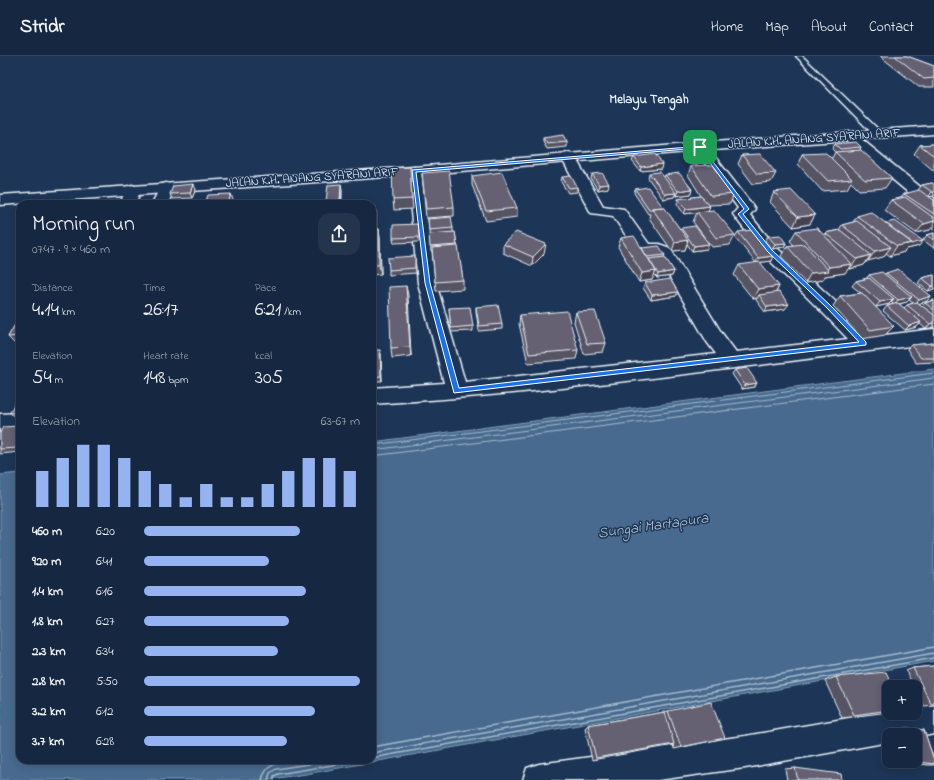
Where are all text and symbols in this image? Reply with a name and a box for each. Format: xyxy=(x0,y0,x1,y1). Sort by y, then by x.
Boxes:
text: Stridr xyxy=(20,14,64,41)
text: Home xyxy=(711,17,743,38)
text: Map xyxy=(765,17,789,38)
text: About xyxy=(811,17,847,38)
text: Contact xyxy=(869,17,914,38)
district label: Melayu Tengah xyxy=(609,90,689,111)
street label: JALAN K.H. ANANG SYA'RANI ARIF xyxy=(727,124,901,154)
pin xyxy=(683,130,717,164)
icon: arrive xyxy=(689,136,711,158)
street label: JALAN K.H. ANANG SYA'RANI ARIF xyxy=(225,163,399,193)
text: Morning run xyxy=(32,209,135,241)
button: share xyxy=(318,213,360,255)
text: 07:47 · 9 × 460 m xyxy=(32,240,110,259)
text: Distance xyxy=(32,280,73,296)
text: Time xyxy=(143,280,165,296)
text: Pace xyxy=(255,280,276,296)
text: 4.14 xyxy=(32,296,59,325)
text: 26:17 xyxy=(143,296,178,325)
text: 6:21 xyxy=(255,296,281,325)
text: km xyxy=(59,304,75,320)
text: /km xyxy=(281,304,301,320)
text: Elevation xyxy=(32,348,72,364)
text: Heart rate xyxy=(143,348,188,364)
text: kcal xyxy=(255,348,272,364)
text: 54 xyxy=(32,364,52,393)
text: 148 xyxy=(143,364,165,393)
text: 305 xyxy=(255,364,283,393)
text: m xyxy=(52,372,63,388)
text: bpm xyxy=(165,372,189,388)
text: Elevation xyxy=(32,412,80,431)
text: 63–67 m xyxy=(321,412,360,431)
water label: Sungai Martapura xyxy=(596,507,711,546)
text: 460 m xyxy=(32,522,62,541)
text: 6:20 xyxy=(96,522,115,541)
text: 920 m xyxy=(32,552,61,571)
text: 6:41 xyxy=(96,552,112,571)
text: 1.4 km xyxy=(32,582,63,601)
text: 6:16 xyxy=(96,582,113,601)
text: 1.8 km xyxy=(32,612,63,631)
text: 6:27 xyxy=(96,612,115,631)
text: 2.3 km xyxy=(32,642,66,661)
text: 6:34 xyxy=(96,642,114,661)
text: 2.8 km xyxy=(32,672,65,691)
text: 5:50 xyxy=(96,672,118,691)
map controls xyxy=(882,680,922,768)
button: + xyxy=(882,680,922,720)
text: 3.2 km xyxy=(32,702,66,721)
text: 6:12 xyxy=(96,702,113,721)
button: − xyxy=(882,728,922,768)
text: 3.7 km xyxy=(32,732,64,751)
text: 6:28 xyxy=(96,732,114,751)

